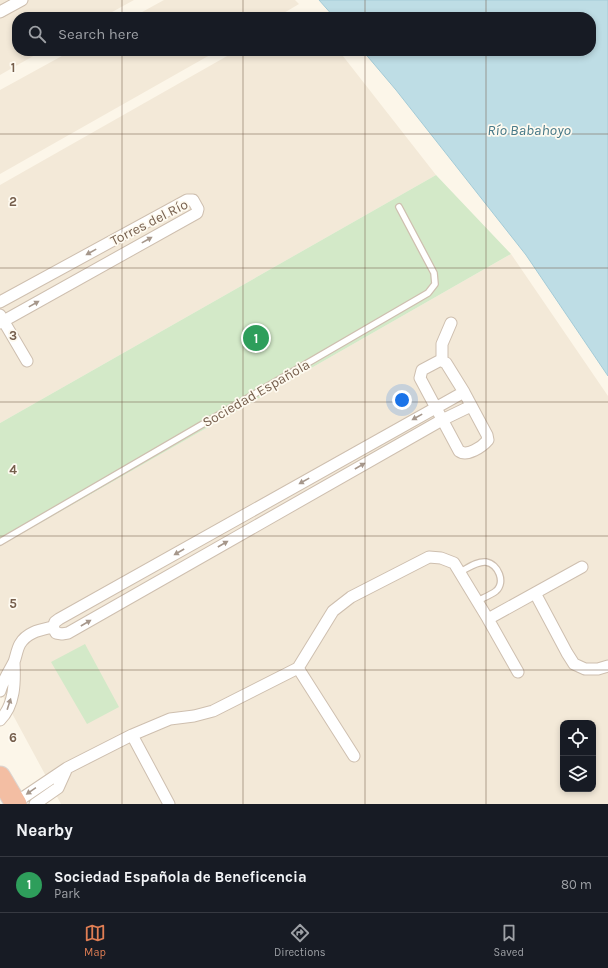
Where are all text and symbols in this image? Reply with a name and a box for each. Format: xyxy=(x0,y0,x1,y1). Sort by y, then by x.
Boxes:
search box xyxy=(12,12,596,56)
icon: search xyxy=(26,23,48,45)
text: Search here xyxy=(58,25,139,43)
text: 1 xyxy=(11,60,15,75)
water label: Río Babahoyo xyxy=(487,121,571,139)
text: 2 xyxy=(9,194,17,209)
street label: Torres del Río xyxy=(108,196,191,249)
one-way arrow xyxy=(142,237,153,244)
one-way arrow xyxy=(85,249,97,256)
one-way arrow xyxy=(28,301,40,307)
pin: 1 xyxy=(243,323,269,353)
text: 3 xyxy=(9,328,17,343)
street label: Sociedad Española xyxy=(200,356,313,431)
your location xyxy=(392,390,412,410)
one-way arrow xyxy=(411,414,423,421)
text: 4 xyxy=(9,462,17,477)
one-way arrow xyxy=(354,463,366,470)
one-way arrow xyxy=(298,478,310,484)
one-way arrow xyxy=(217,541,229,548)
one-way arrow xyxy=(173,548,184,555)
text: 5 xyxy=(9,596,17,611)
one-way arrow xyxy=(80,619,92,626)
one-way arrow xyxy=(6,698,12,710)
map controls xyxy=(560,720,596,792)
button: locate xyxy=(560,720,596,756)
text: 6 xyxy=(9,730,17,745)
button: layers xyxy=(560,756,596,792)
one-way arrow xyxy=(26,787,36,795)
text: Nearby xyxy=(16,820,73,840)
text: Sociedad Española de Beneficencia xyxy=(54,868,307,886)
text: 1 xyxy=(27,877,31,892)
text: 80 m xyxy=(561,877,592,892)
text: Park xyxy=(54,886,80,901)
tab: Map xyxy=(84,922,106,959)
tab: Directions xyxy=(274,922,326,959)
tab: Saved xyxy=(494,922,524,959)

